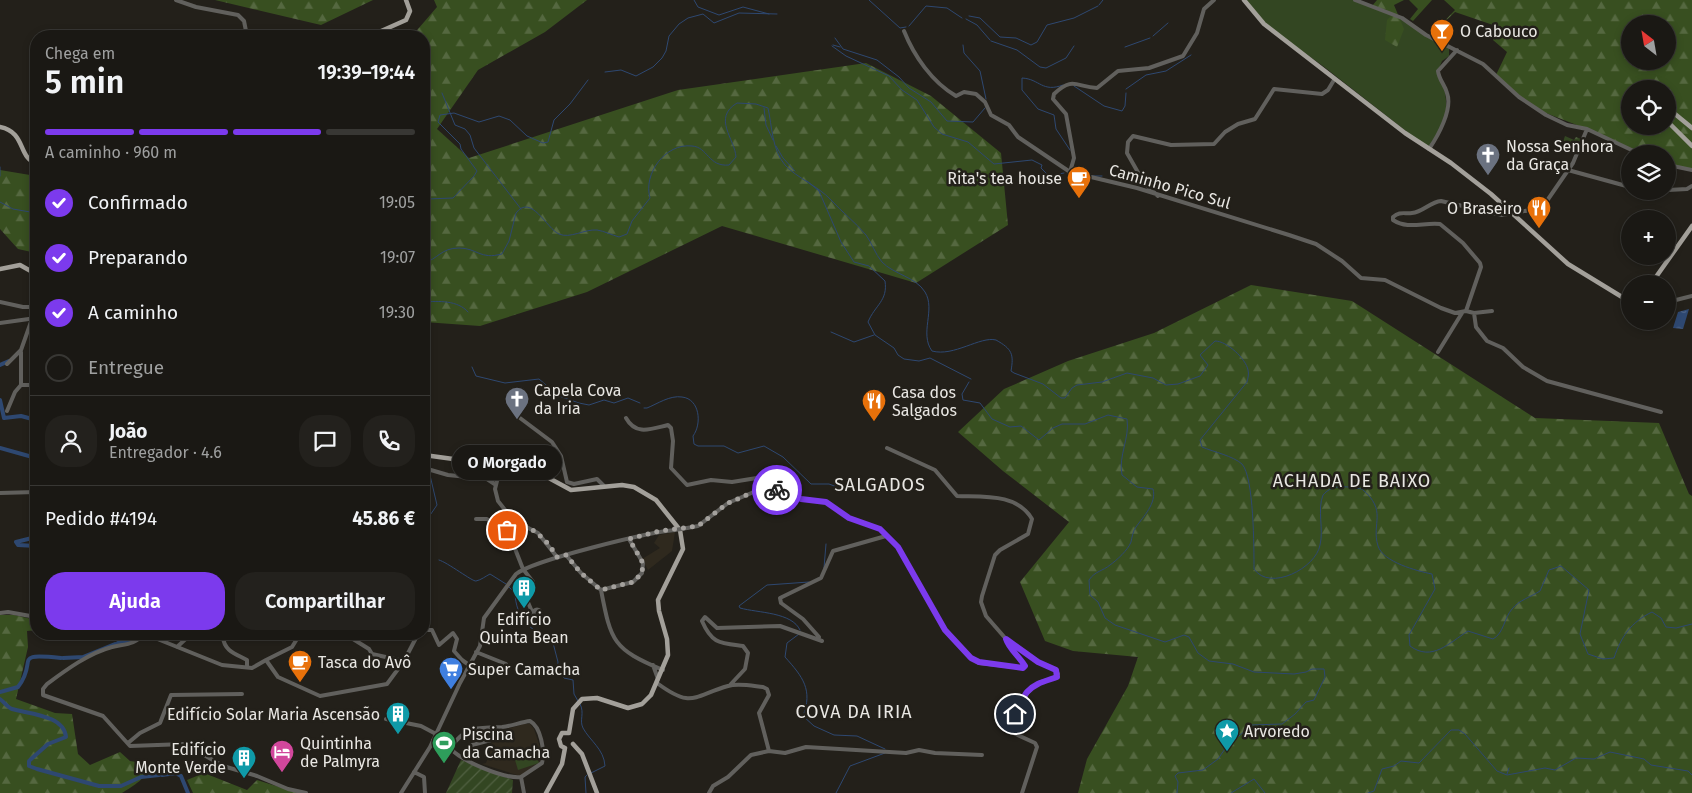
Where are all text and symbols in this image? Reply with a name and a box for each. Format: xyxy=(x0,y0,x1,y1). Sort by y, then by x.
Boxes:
north arrow xyxy=(1621,15,1676,70)
map controls xyxy=(1621,15,1676,330)
bar icon: O Cabouco xyxy=(1429,18,1455,52)
place label: O Cabouco xyxy=(1460,22,1538,41)
text: Chega em xyxy=(45,44,115,63)
text: 19:39–19:44 xyxy=(318,61,415,84)
text: 5 min xyxy=(45,63,124,101)
button: locate xyxy=(1621,80,1676,135)
place label: Nossa Senhora da Graça xyxy=(1506,137,1614,175)
church icon: Nossa Senhora da Graça xyxy=(1475,142,1501,176)
text: A caminho · 960 m xyxy=(45,143,177,162)
button: layers xyxy=(1621,145,1676,200)
street label: Caminho Pico Sul xyxy=(1107,160,1233,213)
cafe icon: Rita's tea house xyxy=(1066,165,1092,199)
place label: Rita's tea house xyxy=(947,169,1062,188)
icon: check xyxy=(45,189,73,217)
text: Confirmado xyxy=(88,191,188,214)
text: 19:05 xyxy=(379,193,415,212)
restaurant icon: O Braseiro xyxy=(1526,195,1552,229)
place label: O Braseiro xyxy=(1447,199,1522,218)
button: + xyxy=(1621,210,1676,265)
icon: check xyxy=(45,244,73,272)
text: Preparando xyxy=(88,246,188,269)
text: 19:07 xyxy=(380,248,415,267)
button: − xyxy=(1621,275,1676,330)
icon: check xyxy=(45,299,73,327)
text: A caminho xyxy=(88,301,178,324)
text: 19:30 xyxy=(379,303,415,322)
text: Entregue xyxy=(88,356,164,379)
place label: Capela Cova da Iria xyxy=(534,381,622,418)
place label: Casa dos Salgados xyxy=(892,383,957,420)
church icon: Capela Cova da Iria xyxy=(504,386,530,420)
restaurant icon: Casa dos Salgados xyxy=(861,388,887,422)
button: person xyxy=(45,415,97,467)
button: chat xyxy=(299,415,351,467)
button: phone xyxy=(363,415,415,467)
text: João xyxy=(109,420,147,443)
text: Entregador · 4.6 xyxy=(109,443,222,462)
callout: O Morgado xyxy=(452,445,562,480)
text: O Morgado xyxy=(467,453,547,472)
courier xyxy=(752,465,802,515)
district label: ACHADA DE BAIXO xyxy=(1273,470,1431,492)
district label: SALGADOS xyxy=(834,474,926,496)
icon: bike xyxy=(763,476,791,504)
text: Pedido #4194 xyxy=(45,507,157,530)
text: 45.86 € xyxy=(352,507,415,530)
pin xyxy=(486,509,528,551)
icon: bag xyxy=(493,516,521,544)
button: Ajuda xyxy=(45,572,225,630)
button: Compartilhar xyxy=(235,572,415,630)
building icon: Edifício Quinta Bean xyxy=(511,575,537,609)
place label: Edifício Quinta Bean xyxy=(479,610,569,647)
cafe icon: Tasca do Avô xyxy=(287,649,313,683)
place label: Tasca do Avô xyxy=(318,653,411,672)
supermarket icon: Super Camacha xyxy=(438,656,464,690)
place label: Super Camacha xyxy=(468,660,580,679)
pin xyxy=(994,693,1036,735)
icon: home xyxy=(1001,700,1029,728)
building icon: Edifício Solar Maria Ascensão xyxy=(385,701,411,735)
district label: COVA DA IRIA xyxy=(795,701,913,723)
place label: Edifício Solar Maria Ascensão xyxy=(167,705,380,724)
place icon: Arvoredo xyxy=(1214,718,1240,752)
place label: Arvoredo xyxy=(1244,722,1310,741)
place label: Piscina da Camacha xyxy=(462,725,550,762)
sports icon: Piscina da Camacha xyxy=(431,730,457,764)
place label: Quintinha de Palmyra xyxy=(300,734,380,771)
hotel icon: Quintinha de Palmyra xyxy=(269,739,295,773)
place label: Edifício Monte Verde xyxy=(135,740,226,777)
building icon: Edifício Monte Verde xyxy=(231,745,257,779)

